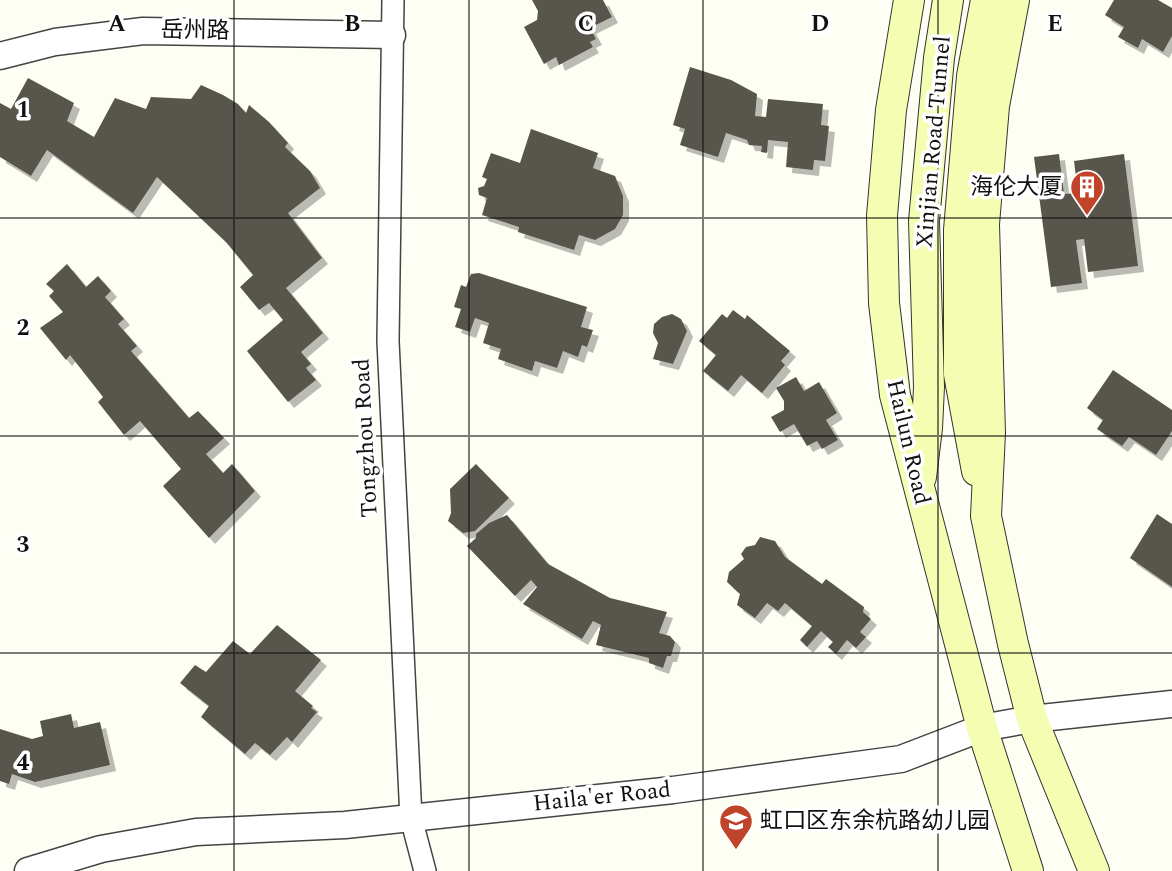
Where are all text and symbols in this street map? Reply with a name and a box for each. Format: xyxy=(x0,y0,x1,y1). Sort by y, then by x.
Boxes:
text: A xyxy=(108,7,126,42)
text: B xyxy=(344,7,360,42)
text: C xyxy=(578,7,594,42)
text: D xyxy=(811,7,829,42)
text: E xyxy=(1047,7,1063,42)
street label: 岳州路 xyxy=(160,13,230,49)
street label: Xinjian Road Tunnel xyxy=(907,35,961,249)
text: 1 xyxy=(17,93,29,128)
building icon: 海伦大厦 xyxy=(1068,168,1106,217)
place label: 海伦大厦 xyxy=(970,170,1062,205)
text: 2 xyxy=(17,311,30,346)
street label: Tongzhou Road xyxy=(344,357,388,519)
street label: Hailun Road xyxy=(877,376,939,508)
text: 3 xyxy=(17,528,30,563)
text: 4 xyxy=(17,746,30,781)
street label: Haila'er Road xyxy=(531,772,673,822)
school or university icon: 虹口区东余杭路幼儿园 xyxy=(717,802,755,851)
place label: 虹口区东余杭路幼儿园 xyxy=(760,804,990,839)

